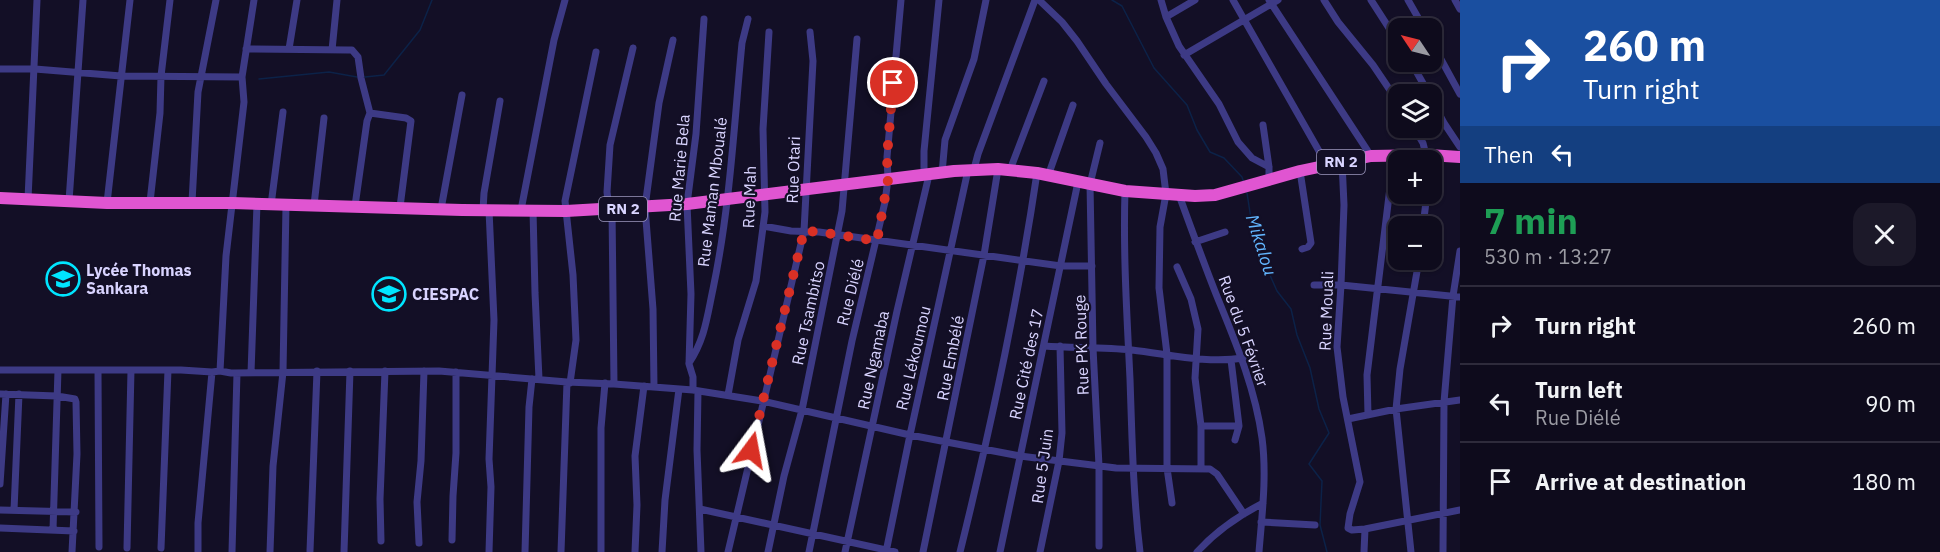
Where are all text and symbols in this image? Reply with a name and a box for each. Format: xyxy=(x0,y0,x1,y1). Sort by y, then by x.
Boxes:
north arrow xyxy=(1388,18,1442,72)
map controls xyxy=(1388,18,1442,270)
text: 260 m xyxy=(1583,18,1706,73)
icon: right xyxy=(1484,24,1562,102)
pin xyxy=(867,57,918,108)
icon: arrive xyxy=(876,66,909,99)
text: Turn right xyxy=(1583,71,1700,106)
button: layers xyxy=(1388,84,1442,138)
street label: Rue Marie Bela xyxy=(664,113,694,223)
street label: Rue Maman Mboualé xyxy=(693,116,731,268)
street label: Rue Otari xyxy=(782,136,804,204)
icon: left xyxy=(1546,138,1579,171)
text: Then xyxy=(1484,140,1534,169)
road number: RN 2 xyxy=(1317,150,1365,174)
button: + xyxy=(1388,150,1442,204)
street label: Rue Mah xyxy=(738,165,760,229)
road number: RN 2 xyxy=(599,197,647,221)
text: 7 min xyxy=(1484,197,1578,244)
button: close xyxy=(1853,203,1916,266)
water label: Mikalou xyxy=(1241,211,1282,278)
button: − xyxy=(1388,216,1442,270)
text: 530 m · 13:27 xyxy=(1484,243,1612,270)
street label: Rue Diélé xyxy=(832,256,868,328)
street label: Rue Tsambitso xyxy=(787,259,829,367)
place label: Lycée Thomas Sankara xyxy=(86,260,192,298)
school or university icon: Lycée Thomas Sankara xyxy=(45,261,81,297)
street label: Rue Mouali xyxy=(1315,271,1337,351)
street label: Rue du 5 Février xyxy=(1215,273,1273,390)
school or university icon: CIESPAC xyxy=(371,276,407,312)
place label: CIESPAC xyxy=(412,284,479,304)
street label: Rue PK Rouge xyxy=(1069,294,1093,396)
street label: Rue Lékoumou xyxy=(891,304,935,412)
street label: Rue Cité des 17 xyxy=(1004,307,1048,421)
street label: Rue Ngamaba xyxy=(853,308,893,411)
icon: right xyxy=(1484,309,1517,342)
text: Turn right xyxy=(1535,311,1636,340)
text: 260 m xyxy=(1852,311,1916,340)
street label: Rue Embélé xyxy=(932,313,968,402)
text: Turn left xyxy=(1535,375,1623,404)
icon: left xyxy=(1484,387,1517,420)
text: 90 m xyxy=(1865,389,1916,418)
text: Rue Diélé xyxy=(1535,404,1621,431)
position arrow xyxy=(719,418,783,482)
street label: Rue 5 Juin xyxy=(1027,427,1057,505)
icon: arrive xyxy=(1484,465,1517,498)
text: Arrive at destination xyxy=(1535,467,1746,496)
text: 180 m xyxy=(1852,467,1916,496)

